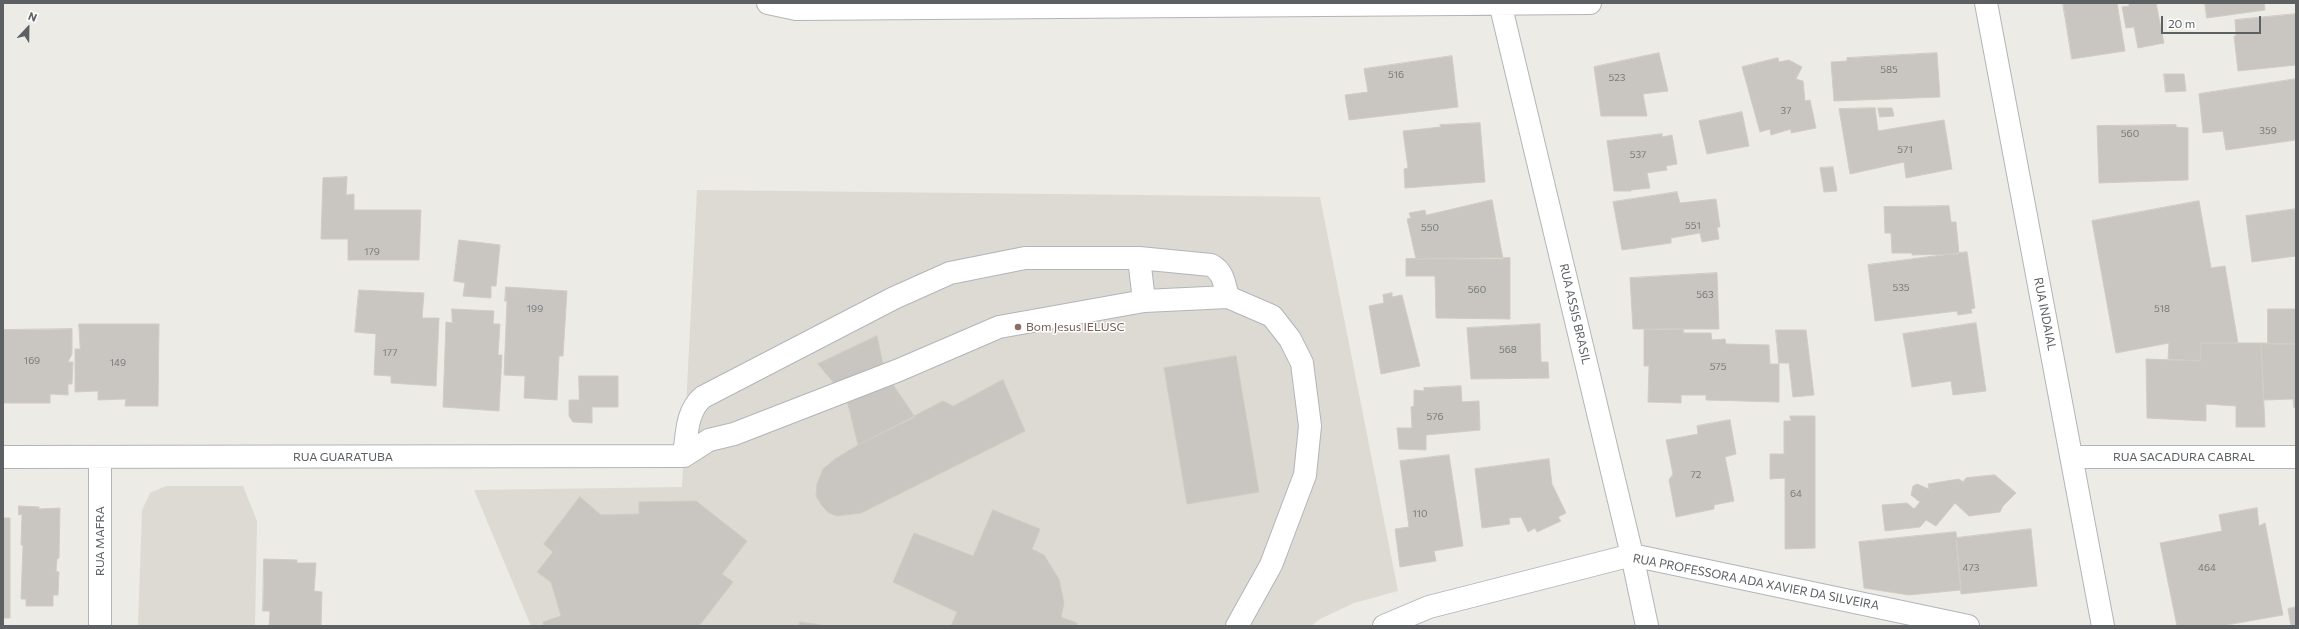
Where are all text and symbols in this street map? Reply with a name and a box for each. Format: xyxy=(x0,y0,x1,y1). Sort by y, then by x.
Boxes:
north arrow xyxy=(8,8,48,48)
scale bar xyxy=(2163,8,2263,34)
text: N xyxy=(26,9,39,24)
text: 20 m xyxy=(2168,16,2195,30)
house number: 585 xyxy=(1880,64,1898,76)
house number: 516 xyxy=(1388,69,1404,81)
house number: 523 xyxy=(1609,72,1625,84)
house number: 37 xyxy=(1781,105,1791,117)
house number: 359 xyxy=(2259,125,2277,137)
house number: 560 xyxy=(2121,128,2139,140)
house number: 571 xyxy=(1897,144,1913,156)
house number: 537 xyxy=(1630,149,1646,161)
house number: 551 xyxy=(1685,220,1701,232)
house number: 550 xyxy=(1421,222,1439,234)
house number: 179 xyxy=(364,246,380,258)
street label: RUA ASSIS BRASIL xyxy=(1556,262,1594,366)
street label: RUA INDAIAL xyxy=(2031,276,2059,352)
house number: 535 xyxy=(1892,282,1910,294)
house number: 560 xyxy=(1468,284,1486,296)
house number: 563 xyxy=(1696,289,1714,301)
house number: 199 xyxy=(527,303,543,315)
house number: 518 xyxy=(2154,303,2170,315)
place label: Bom Jesus IELUSC xyxy=(1026,320,1125,334)
marker: Bom Jesus IELUSC xyxy=(1013,322,1023,332)
house number: 568 xyxy=(1499,344,1517,356)
house number: 177 xyxy=(383,347,397,359)
house number: 169 xyxy=(24,355,40,367)
house number: 149 xyxy=(110,357,126,369)
house number: 575 xyxy=(1710,361,1726,373)
house number: 576 xyxy=(1426,411,1444,423)
street label: RUA GUARATUBA xyxy=(293,450,393,464)
street label: RUA SACADURA CABRAL xyxy=(2113,450,2255,464)
house number: 72 xyxy=(1691,469,1701,481)
house number: 64 xyxy=(1790,488,1802,500)
street label: RUA MAFRA xyxy=(93,506,107,576)
house number: 110 xyxy=(1412,508,1428,520)
street label: RUA PROFESSORA ADA XAVIER DA SILVEIRA xyxy=(1632,551,1880,613)
house number: 473 xyxy=(1963,562,1979,574)
house number: 464 xyxy=(2198,562,2216,574)

